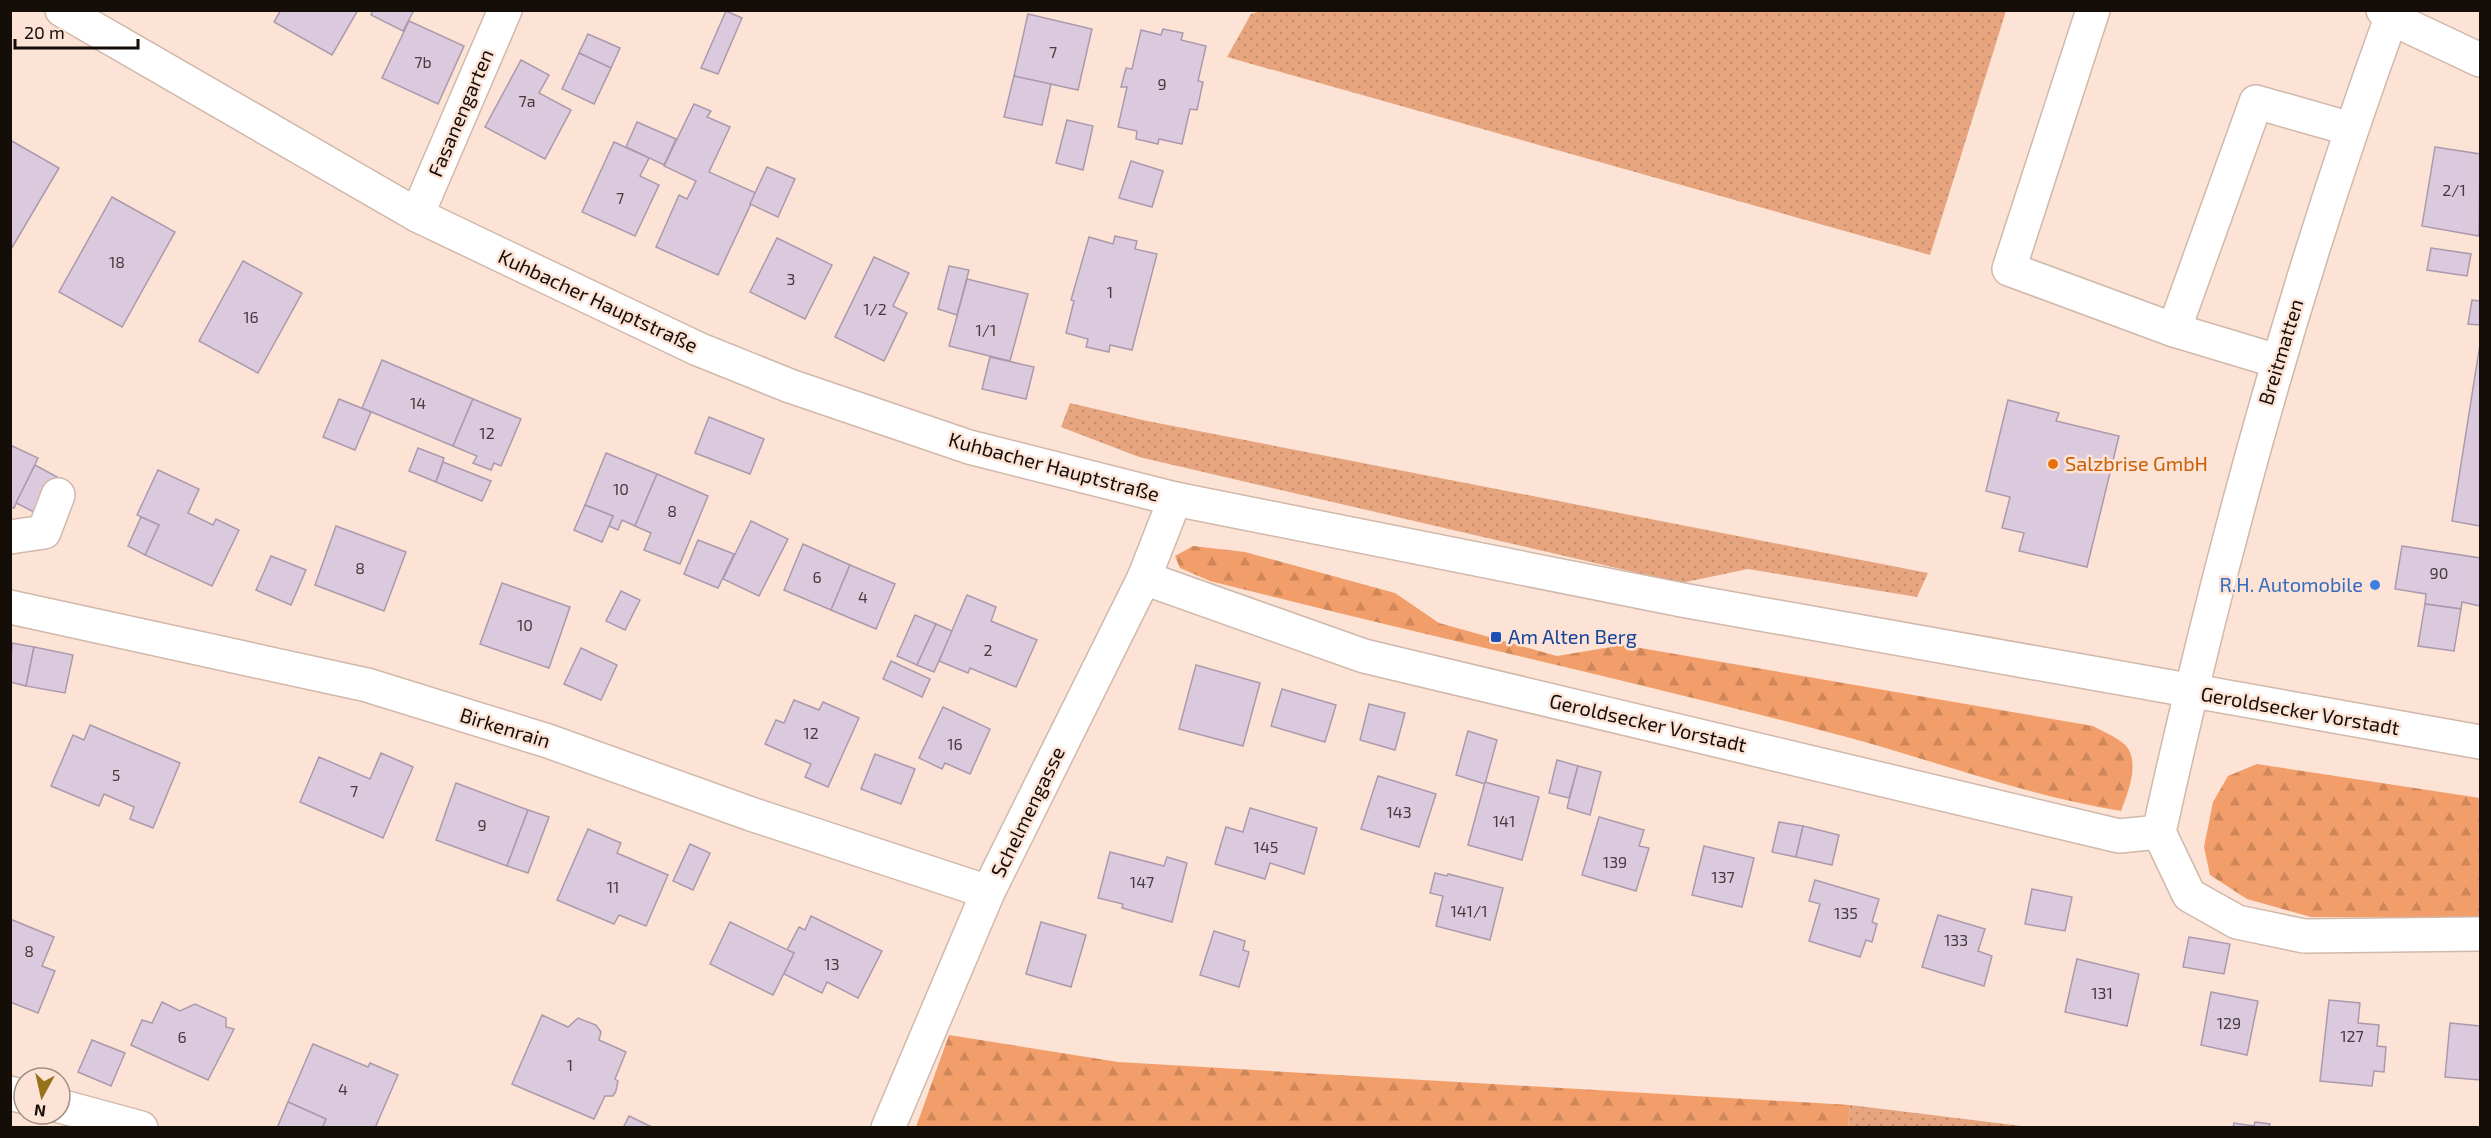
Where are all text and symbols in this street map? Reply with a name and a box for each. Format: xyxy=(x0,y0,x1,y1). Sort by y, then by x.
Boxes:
scale bar xyxy=(15,12,138,50)
text: 20 m xyxy=(24,21,65,43)
house number: 7 xyxy=(1049,42,1057,61)
street label: Fasanengarten xyxy=(422,45,498,180)
house number: 7b xyxy=(414,52,432,71)
house number: 9 xyxy=(1157,74,1167,93)
house number: 7a xyxy=(519,91,535,110)
house number: 2/1 xyxy=(2442,180,2466,199)
house number: 7 xyxy=(616,188,624,207)
street label: Kuhbacher Hauptstraße xyxy=(495,243,702,357)
house number: 18 xyxy=(109,252,125,271)
house number: 3 xyxy=(787,269,795,288)
house number: 1 xyxy=(1107,282,1113,301)
street label: Breitmatten xyxy=(2253,296,2308,408)
house number: 1/2 xyxy=(863,299,887,318)
house number: 16 xyxy=(243,307,259,326)
house number: 1/1 xyxy=(975,320,997,339)
house number: 14 xyxy=(410,393,426,412)
house number: 12 xyxy=(479,423,495,442)
street label: Kuhbacher Hauptstraße xyxy=(946,426,1162,506)
place label: Salzbrise GmbH xyxy=(2065,451,2208,475)
marker: Salzbrise GmbH xyxy=(2046,457,2060,471)
house number: 10 xyxy=(613,479,629,498)
house number: 8 xyxy=(667,501,677,520)
house number: 8 xyxy=(355,558,365,577)
house number: 90 xyxy=(2430,563,2448,582)
house number: 6 xyxy=(812,567,822,586)
place label: R.H. Automobile xyxy=(2219,572,2363,596)
marker: R.H. Automobile xyxy=(2368,578,2382,592)
house number: 4 xyxy=(858,587,868,606)
house number: 10 xyxy=(517,615,533,634)
place label: Am Alten Berg xyxy=(1508,624,1637,648)
marker: Am Alten Berg xyxy=(1489,630,1503,644)
house number: 2 xyxy=(984,640,993,659)
street label: Geroldsecker Vorstadt xyxy=(2199,681,2402,739)
street label: Geroldsecker Vorstadt xyxy=(1547,688,1749,756)
street label: Birkenrain xyxy=(457,702,553,752)
house number: 12 xyxy=(803,723,819,742)
house number: 16 xyxy=(947,734,963,753)
street label: Schelmengasse xyxy=(985,742,1069,881)
house number: 5 xyxy=(112,765,120,784)
house number: 7 xyxy=(350,781,358,800)
house number: 143 xyxy=(1386,802,1412,821)
house number: 141 xyxy=(1493,811,1515,830)
house number: 9 xyxy=(477,815,487,834)
house number: 145 xyxy=(1254,837,1278,856)
house number: 139 xyxy=(1603,852,1627,871)
house number: 137 xyxy=(1711,867,1735,886)
house number: 147 xyxy=(1130,872,1154,891)
house number: 11 xyxy=(607,877,619,896)
house number: 141/1 xyxy=(1450,901,1488,920)
house number: 135 xyxy=(1834,903,1858,922)
house number: 133 xyxy=(1944,930,1968,949)
house number: 8 xyxy=(24,941,34,960)
house number: 13 xyxy=(824,954,840,973)
house number: 131 xyxy=(2091,983,2113,1002)
house number: 129 xyxy=(2217,1013,2241,1032)
house number: 127 xyxy=(2340,1026,2364,1045)
house number: 6 xyxy=(177,1027,187,1046)
house number: 1 xyxy=(567,1055,573,1074)
north arrow xyxy=(12,1066,72,1126)
house number: 4 xyxy=(338,1079,348,1098)
text: N xyxy=(33,1101,47,1122)

